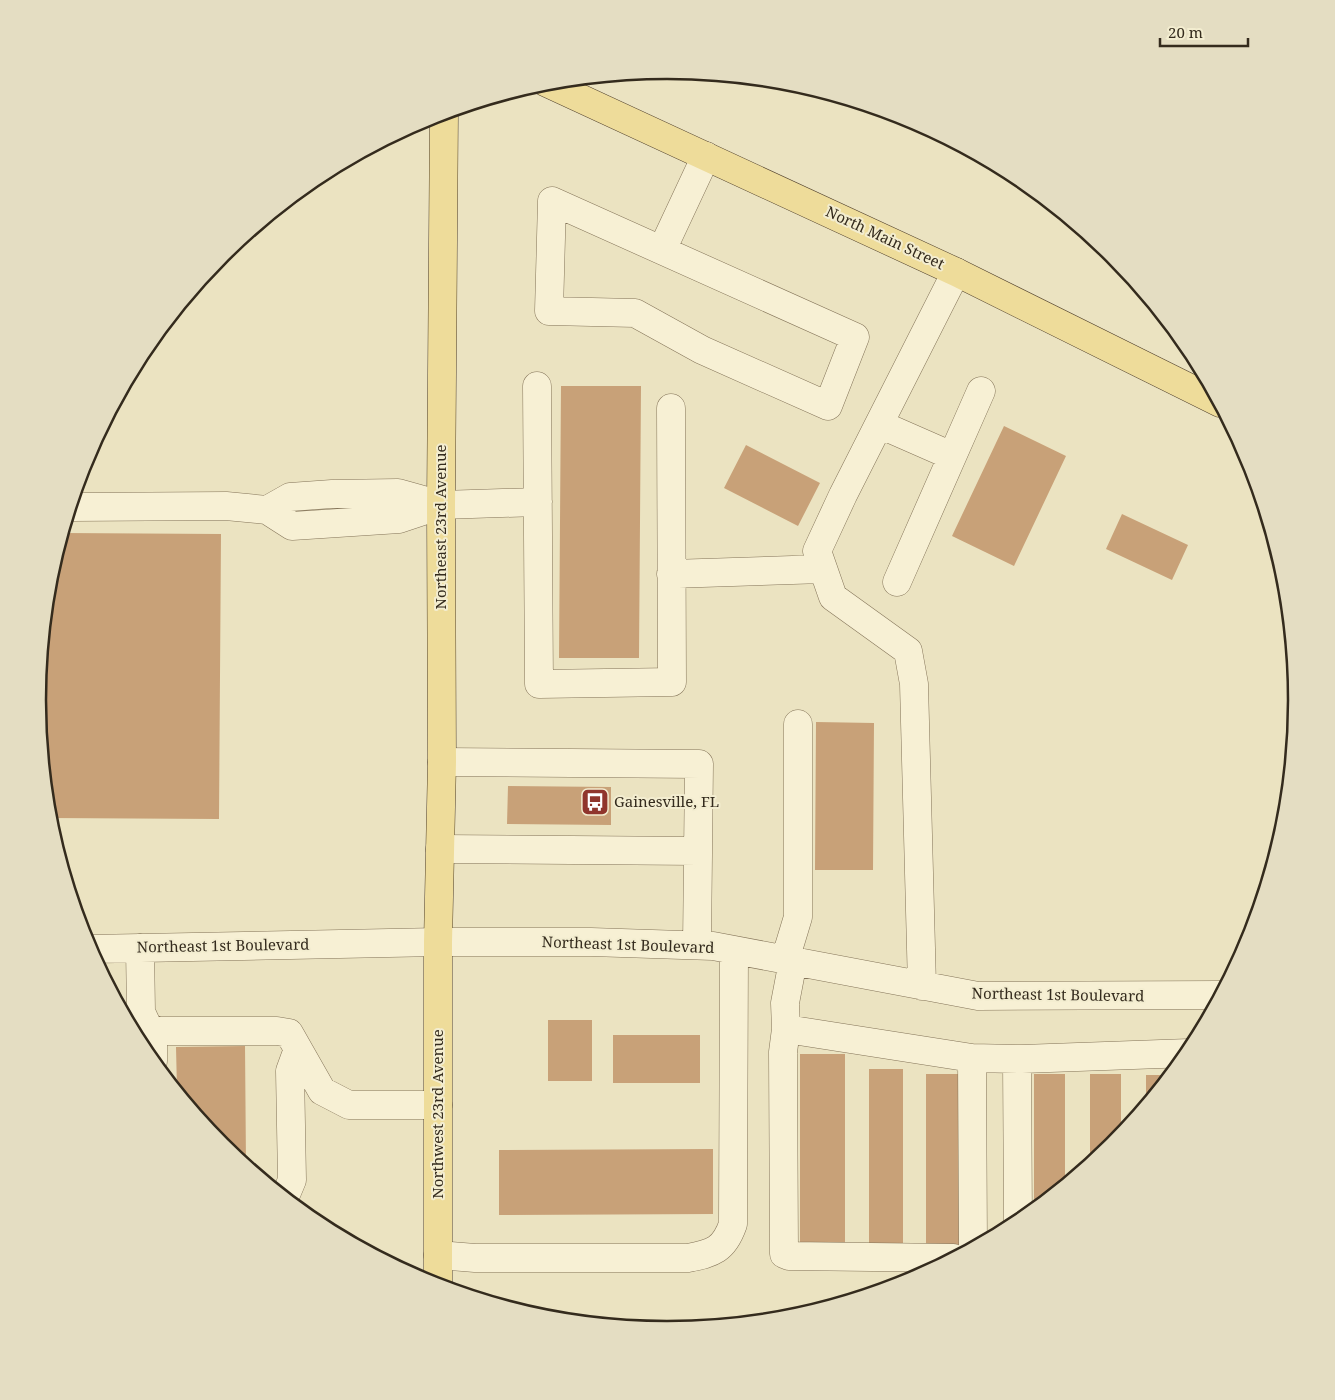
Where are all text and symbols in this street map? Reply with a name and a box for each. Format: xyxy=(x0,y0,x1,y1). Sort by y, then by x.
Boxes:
scale bar xyxy=(1160,15,1248,47)
text: 20 m xyxy=(1168,22,1203,42)
street label: North Main Street xyxy=(823,201,948,273)
street label: Northeast 23rd Avenue xyxy=(430,445,450,609)
bus stop icon: Gainesville, FL xyxy=(580,787,610,817)
place label: Gainesville, FL xyxy=(614,791,719,811)
street label: Northeast 1st Boulevard xyxy=(541,931,715,957)
street label: Northeast 1st Boulevard xyxy=(136,933,310,957)
street label: Northeast 1st Boulevard xyxy=(971,982,1145,1006)
street label: Northwest 23rd Avenue xyxy=(427,1029,447,1199)

